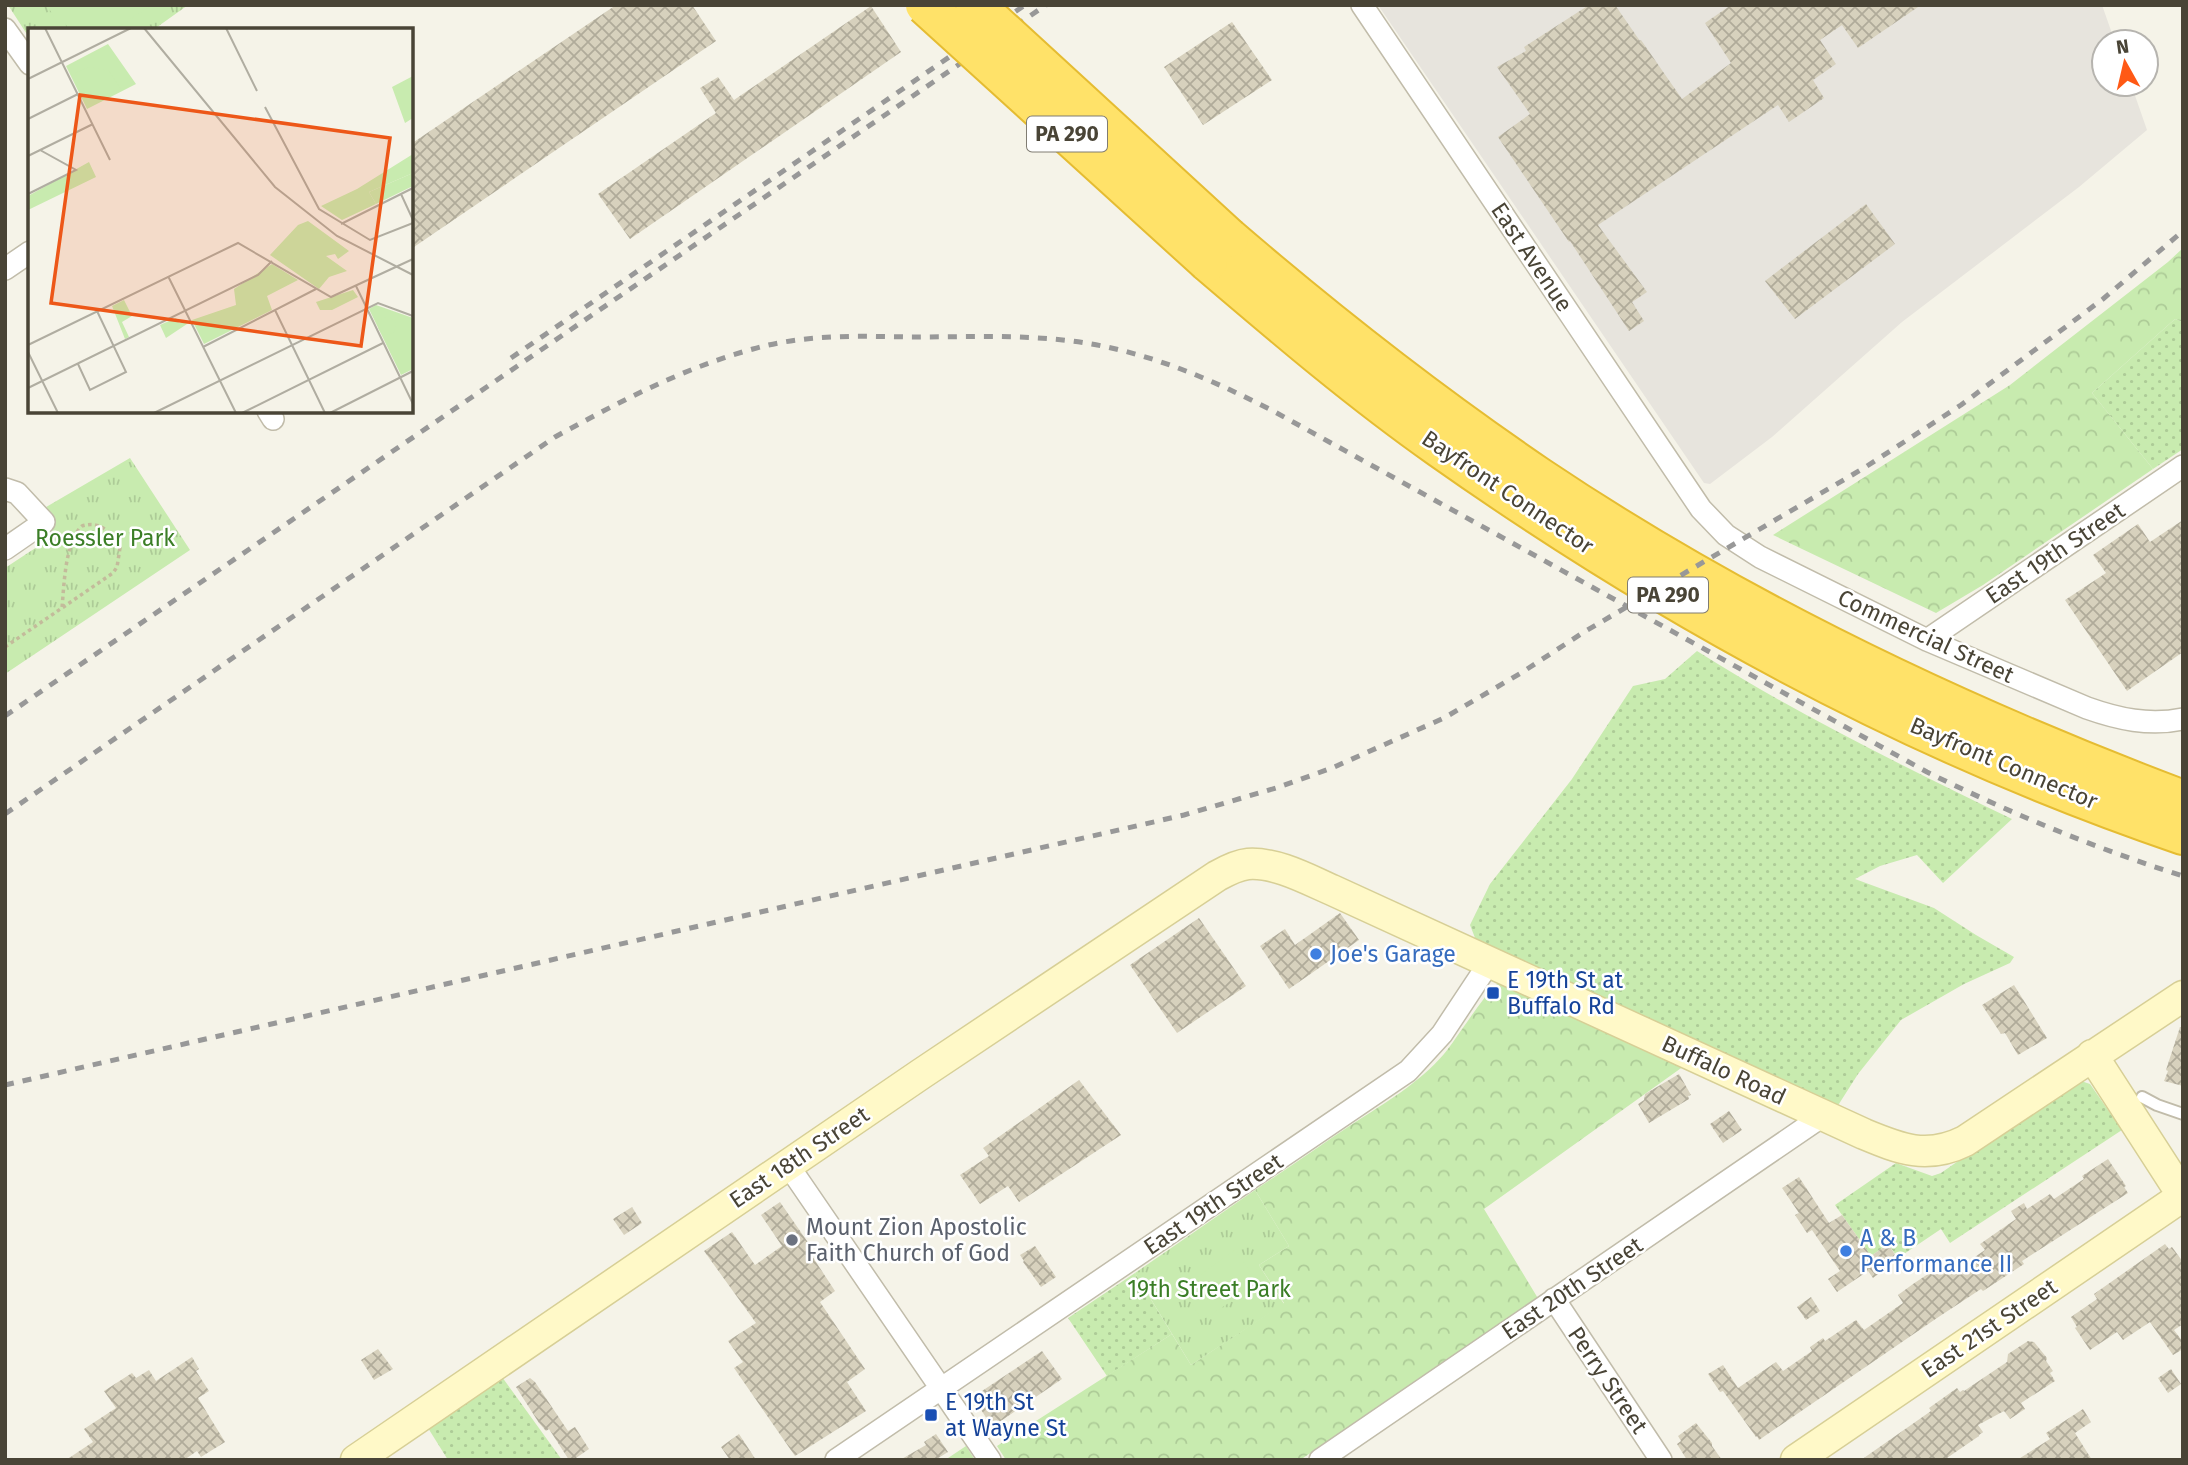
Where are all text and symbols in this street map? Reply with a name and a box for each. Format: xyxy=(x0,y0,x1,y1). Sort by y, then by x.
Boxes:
inset map xyxy=(28,28,413,413)
north arrow xyxy=(2090,28,2160,98)
text: N xyxy=(2115,34,2131,59)
road number: PA 290 xyxy=(1027,116,1107,152)
street label: East Avenue xyxy=(1485,197,1579,317)
street label: Bayfront Connector xyxy=(1417,424,1599,560)
street label: East 19th Street xyxy=(1980,496,2130,610)
park label: Roessler Park xyxy=(35,524,175,552)
road number: PA 290 xyxy=(1628,578,1708,612)
street label: Commercial Street xyxy=(1834,583,2019,689)
street label: Bayfront Connector xyxy=(1906,711,2102,815)
place label: Joe's Garage xyxy=(1330,940,1456,968)
marker: Joe's Garage xyxy=(1308,946,1324,962)
place label: E 19th St at Buffalo Rd xyxy=(1507,966,1624,1020)
marker: E 19th St at Buffalo Rd xyxy=(1485,985,1501,1001)
street label: Buffalo Road xyxy=(1657,1029,1791,1111)
street label: East 18th Street xyxy=(724,1100,875,1214)
street label: East 19th Street xyxy=(1138,1147,1288,1261)
place label: Mount Zion Apostolic Faith Church of God xyxy=(806,1213,1027,1267)
place label: A & B Performance II xyxy=(1860,1224,2012,1278)
street label: East 20th Street xyxy=(1496,1230,1648,1345)
marker: Mount Zion Apostolic Faith Church of God xyxy=(784,1232,800,1248)
marker: A & B Performance II xyxy=(1838,1243,1854,1259)
street label: East 21st Street xyxy=(1916,1272,2063,1384)
park label: 19th Street Park xyxy=(1127,1275,1291,1303)
street label: Perry Street xyxy=(1562,1321,1654,1439)
place label: E 19th St at Wayne St xyxy=(945,1388,1067,1442)
marker: E 19th St at Wayne St xyxy=(923,1407,939,1423)

